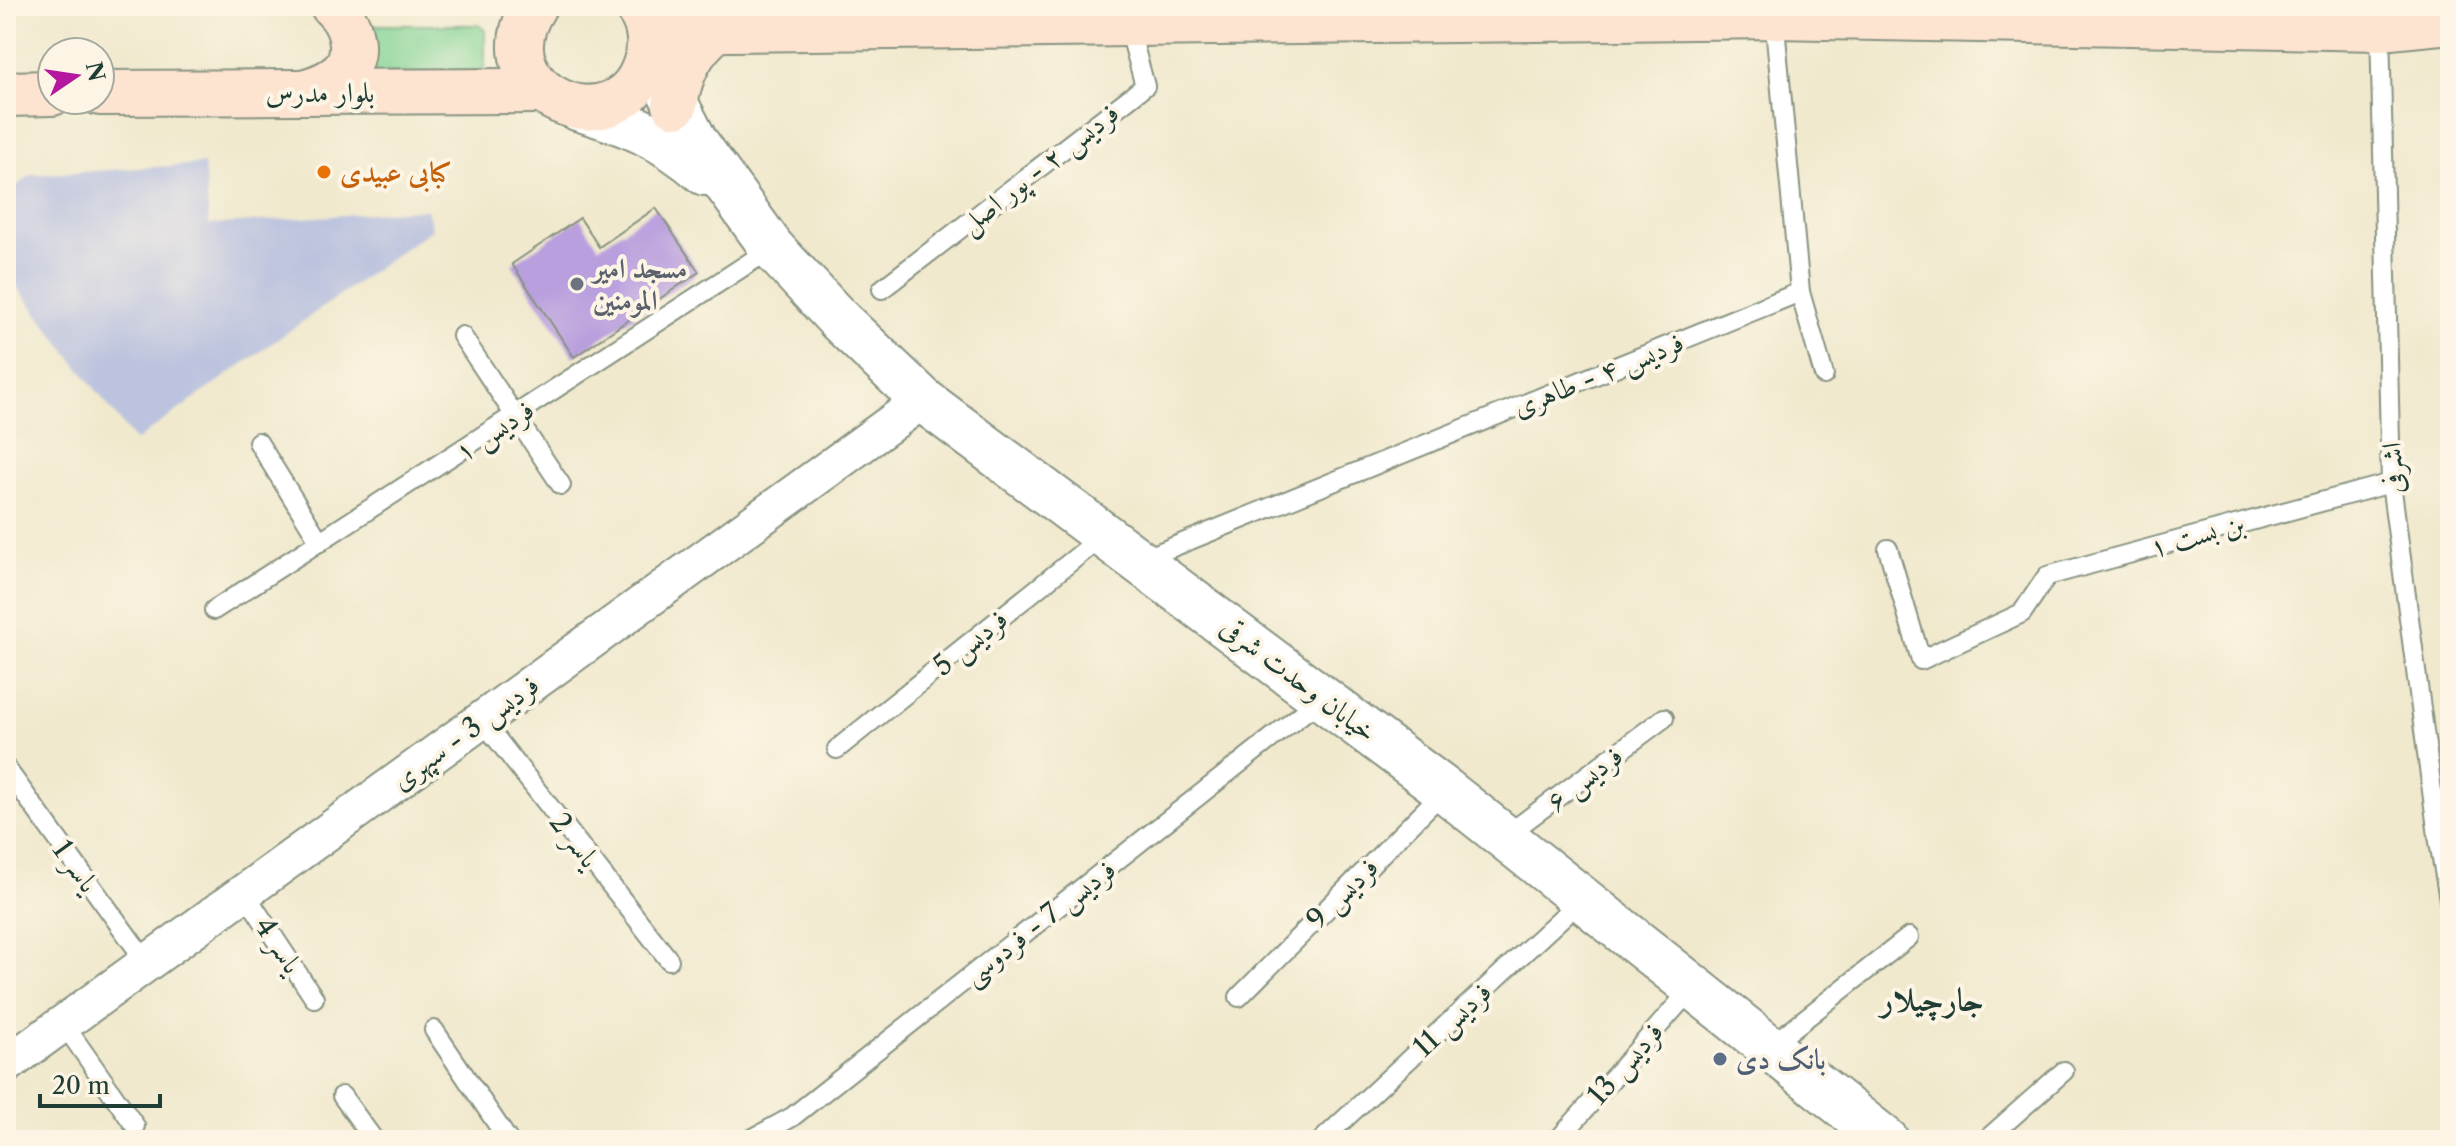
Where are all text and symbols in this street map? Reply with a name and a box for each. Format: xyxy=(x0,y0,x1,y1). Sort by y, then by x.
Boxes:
north arrow xyxy=(36,36,116,116)
text: N xyxy=(80,59,110,84)
street label: بلوار مدرس xyxy=(265,75,375,110)
street label: فردیس ۲ - پور اصل xyxy=(953,95,1128,244)
place label: کبابی عبیدی xyxy=(340,155,451,193)
marker: کبابی عبیدی xyxy=(315,163,333,181)
place label: مسجد امیر المومنین xyxy=(590,251,687,318)
marker: مسجد امیر المومنین xyxy=(568,275,586,293)
street label: فردیس ۴ - طاهری xyxy=(1508,324,1689,426)
street label: فردیس ۱ xyxy=(448,392,541,470)
street label: اشرفی xyxy=(2374,441,2412,494)
street label: بن بست ۱ xyxy=(2146,506,2248,564)
street label: فردیس 5 xyxy=(926,602,1015,684)
street label: خیابان وحدت شرقی xyxy=(1213,609,1384,750)
street label: فردیس 3 - سپهری xyxy=(385,667,547,799)
street label: فردیس ۶ xyxy=(1539,738,1630,819)
street label: یاسر 2 xyxy=(541,806,608,877)
street label: یاسر 1 xyxy=(44,833,107,901)
street label: فردیس 9 xyxy=(1299,850,1386,937)
street label: فردیس 7 - فردوسی xyxy=(956,852,1124,994)
street label: یاسر 4 xyxy=(246,910,311,982)
street label: فردیس 11 xyxy=(1406,974,1500,1065)
district label: جارچیلار xyxy=(1877,980,1984,1021)
street label: فردیس 13 xyxy=(1580,1015,1672,1113)
place label: بانک دی xyxy=(1736,1042,1826,1076)
marker: بانک دی xyxy=(1711,1050,1729,1068)
scale bar xyxy=(40,1058,160,1108)
text: 20 m xyxy=(52,1071,110,1100)

